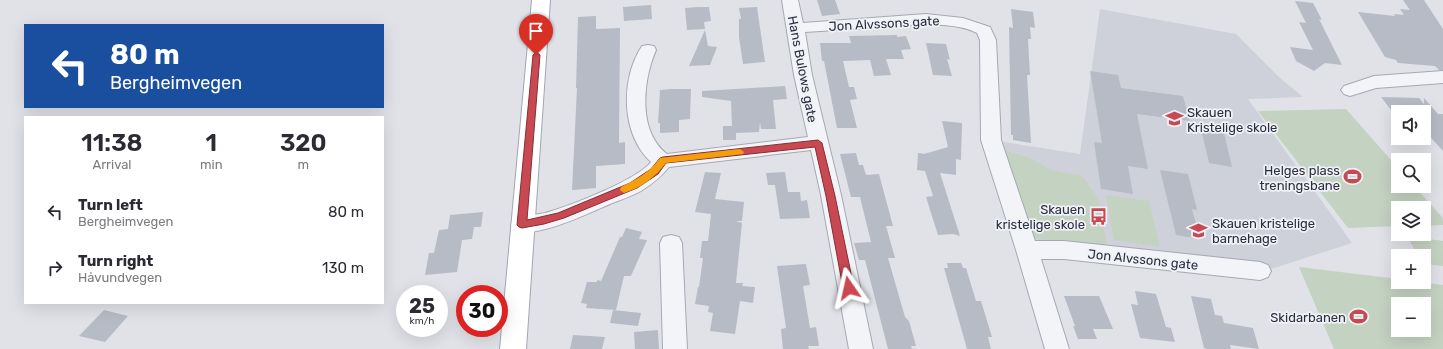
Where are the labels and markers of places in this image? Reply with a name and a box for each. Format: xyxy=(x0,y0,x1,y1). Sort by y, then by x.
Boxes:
pin xyxy=(519,14,553,55)
place label: Skauen Kristelige skole xyxy=(1187,105,1277,136)
school or university icon: Skauen Kristelige skole xyxy=(1164,109,1184,129)
place label: Helges plass treningsbane xyxy=(1259,163,1340,194)
sports icon: Helges plass treningsbane xyxy=(1343,167,1363,187)
place label: Skauen kristelige skole xyxy=(996,202,1085,233)
bus stop icon: Skauen kristelige skole xyxy=(1088,206,1108,226)
place label: Skauen kristelige barnehage xyxy=(1212,216,1315,247)
school or university icon: Skauen kristelige barnehage xyxy=(1189,220,1209,240)
sports icon: Skidarbanen xyxy=(1349,307,1369,327)
place label: Skidarbanen xyxy=(1270,310,1346,325)

